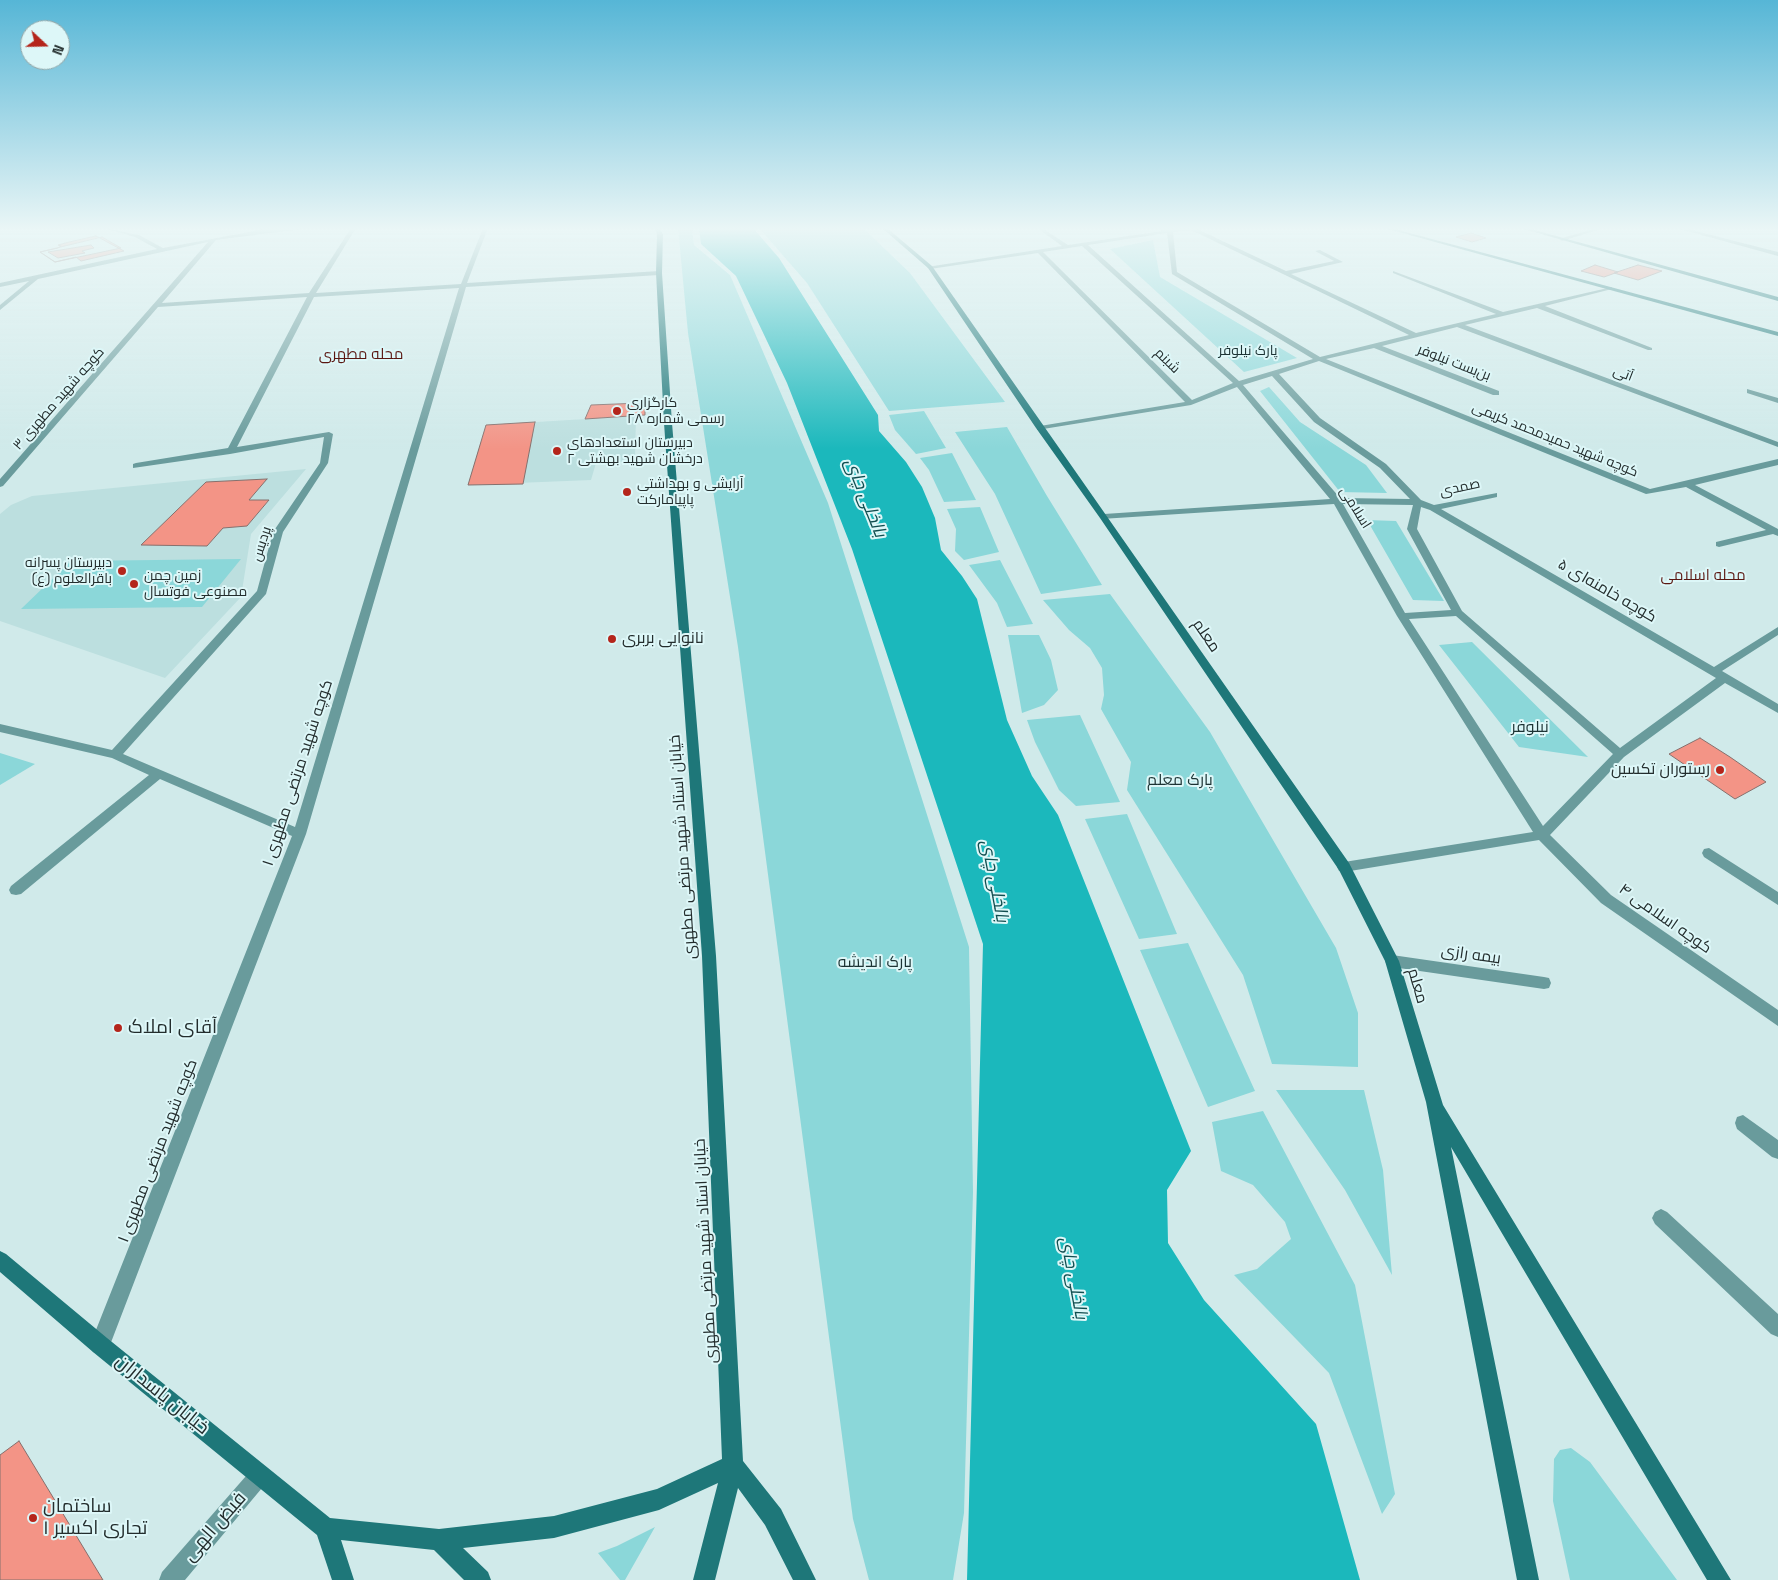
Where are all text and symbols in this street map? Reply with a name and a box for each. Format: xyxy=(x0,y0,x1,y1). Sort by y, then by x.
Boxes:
north arrow xyxy=(20,20,70,70)
text: N xyxy=(48,42,68,58)
street label: بن‌بست نیلوفر xyxy=(1415,341,1493,385)
park label: پارک نیلوفر xyxy=(1218,343,1278,359)
street label: کوچه شهید مطهری ۳ xyxy=(10,344,108,454)
street label: شبنم xyxy=(1151,345,1183,377)
district label: محله مطهری xyxy=(319,346,403,364)
street label: آتی xyxy=(1611,363,1635,385)
place label: کارگزاری رسمی شماره ۲۸ xyxy=(627,395,724,428)
street label: کوچه شهید حمیدمحمد کریمی xyxy=(1470,399,1640,481)
marker: کارگزاری رسمی شماره ۲۸ xyxy=(611,405,623,417)
place label: دبیرستان استعدادهای درخشان شهید بهشتی ۲ xyxy=(567,435,703,468)
marker: دبیرستان استعدادهای درخشان شهید بهشتی ۲ xyxy=(551,445,563,457)
water label: بالخلی چای xyxy=(839,455,891,541)
place label: آرایشی و بهداشتی پاپیامارکت xyxy=(637,476,743,508)
street label: صمدی xyxy=(1438,476,1482,500)
street label: اسلامی xyxy=(1336,484,1374,532)
marker: آرایشی و بهداشتی پاپیامارکت xyxy=(621,486,633,498)
street label: پردیس xyxy=(248,524,276,564)
place label: دبیرستان پسرانه باقرالعلوم (ع) xyxy=(25,555,112,588)
street label: کوچه خامنه‌ای ۵ xyxy=(1554,555,1660,627)
marker: دبیرستان پسرانه باقرالعلوم (ع) xyxy=(116,565,128,577)
district label: محله اسلامی xyxy=(1660,567,1746,585)
place label: زمین چمن مصنوعی فوتسال xyxy=(144,568,247,600)
marker: زمین چمن مصنوعی فوتسال xyxy=(128,578,140,590)
street label: معلم xyxy=(1188,616,1224,656)
place label: نانوایی بربری xyxy=(622,629,704,649)
marker: نانوایی بربری xyxy=(606,633,618,645)
street label: کوچه شهید مرتضی مطهری ۱ xyxy=(259,677,337,869)
park label: نیلوفر xyxy=(1511,718,1549,738)
street label: خیابان استاد شهید مرتضی مطهری xyxy=(666,734,700,960)
place label: رستوران تکسین xyxy=(1611,760,1710,780)
marker: رستوران تکسین xyxy=(1714,764,1726,776)
park label: پارک معلم xyxy=(1147,771,1213,791)
water label: بالخلی چای xyxy=(975,838,1013,924)
street label: کوچه اسلامی ۴ xyxy=(1615,880,1715,958)
street label: بیمه رازی xyxy=(1440,941,1502,969)
park label: پارک اندیشه xyxy=(838,953,912,973)
street label: معلم xyxy=(1403,966,1431,1006)
place label: آقای املاک xyxy=(128,1017,217,1039)
marker: آقای املاک xyxy=(112,1022,124,1034)
street label: کوچه شهید مرتضی مطهری ۱ xyxy=(114,1057,202,1245)
street label: خیابان استاد شهید مرتضی مطهری xyxy=(691,1138,721,1364)
water label: بالخلی چای xyxy=(1054,1235,1092,1321)
street label: خیابان پاسداران xyxy=(110,1350,214,1440)
street label: فیض الهی xyxy=(179,1487,251,1567)
place label: ساختمان تجاری اکسیر ۱ xyxy=(43,1496,147,1540)
marker: ساختمان تجاری اکسیر ۱ xyxy=(27,1512,39,1524)

